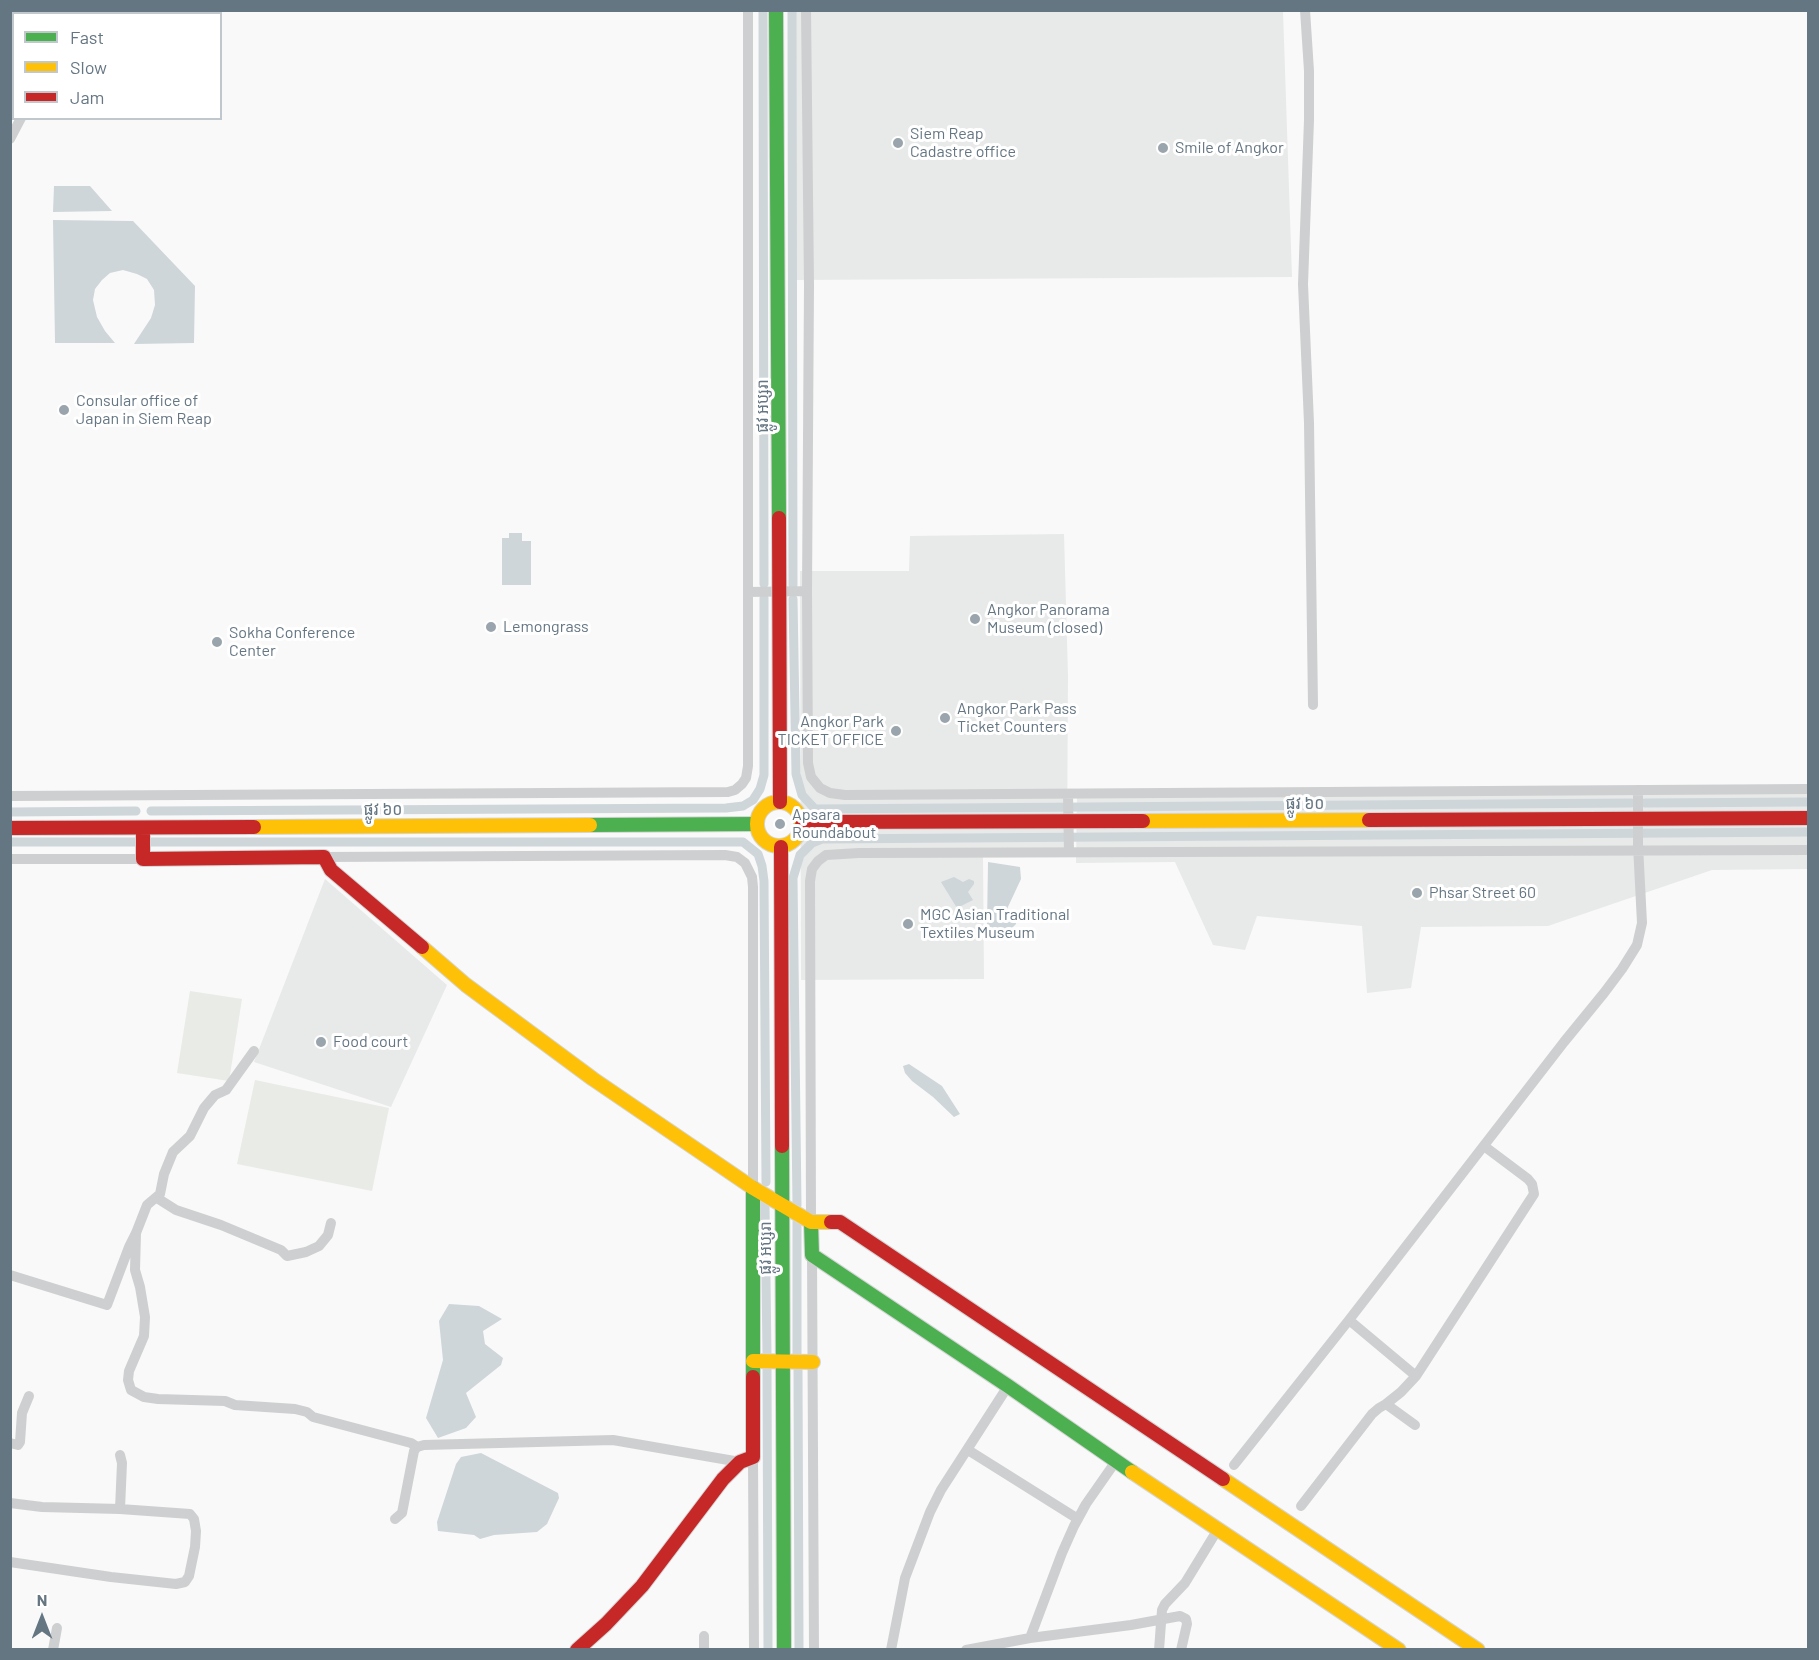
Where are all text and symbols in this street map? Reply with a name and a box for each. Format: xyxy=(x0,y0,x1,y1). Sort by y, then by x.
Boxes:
legend xyxy=(12,12,222,120)
text: Fast xyxy=(70,26,104,48)
text: Slow xyxy=(70,56,107,78)
text: Jam xyxy=(70,86,104,108)
place label: Siem Reap Cadastre office xyxy=(910,124,1016,162)
marker: Siem Reap Cadastre office xyxy=(891,136,905,150)
place label: Smile of Angkor xyxy=(1175,138,1284,158)
marker: Smile of Angkor xyxy=(1156,141,1170,155)
street label: ផ្លូវ អប្សរា xyxy=(753,379,773,433)
place label: Consular office of Japan in Siem Reap xyxy=(76,391,212,429)
marker: Consular office of Japan in Siem Reap xyxy=(57,403,71,417)
place label: Angkor Panorama Museum (closed) xyxy=(987,600,1110,638)
marker: Angkor Panorama Museum (closed) xyxy=(968,612,982,626)
place label: Lemongrass xyxy=(503,617,589,637)
marker: Lemongrass xyxy=(484,620,498,634)
place label: Sokha Conference Center xyxy=(229,623,355,661)
marker: Sokha Conference Center xyxy=(210,635,224,649)
place label: Angkor Park Pass Ticket Counters xyxy=(957,699,1077,737)
marker: Angkor Park Pass Ticket Counters xyxy=(938,711,952,725)
place label: Angkor Park TICKET OFFICE xyxy=(778,712,884,750)
marker: Angkor Park TICKET OFFICE xyxy=(889,724,903,738)
street label: ផ្លូវ ៦០ xyxy=(1286,794,1324,814)
street label: ផ្លូវ ៦០ xyxy=(364,800,402,820)
place label: Apsara Roundabout xyxy=(792,805,876,843)
marker: Apsara Roundabout xyxy=(773,817,787,831)
place label: Phsar Street 60 xyxy=(1429,883,1536,903)
marker: Phsar Street 60 xyxy=(1410,886,1424,900)
place label: MGC Asian Traditional Textiles Museum xyxy=(920,905,1070,943)
marker: MGC Asian Traditional Textiles Museum xyxy=(901,917,915,931)
place label: Food court xyxy=(333,1032,408,1052)
marker: Food court xyxy=(314,1035,328,1049)
street label: ផ្លូវ អប្សរា xyxy=(756,1221,776,1275)
north arrow xyxy=(12,1588,72,1648)
text: N xyxy=(37,1590,47,1609)

